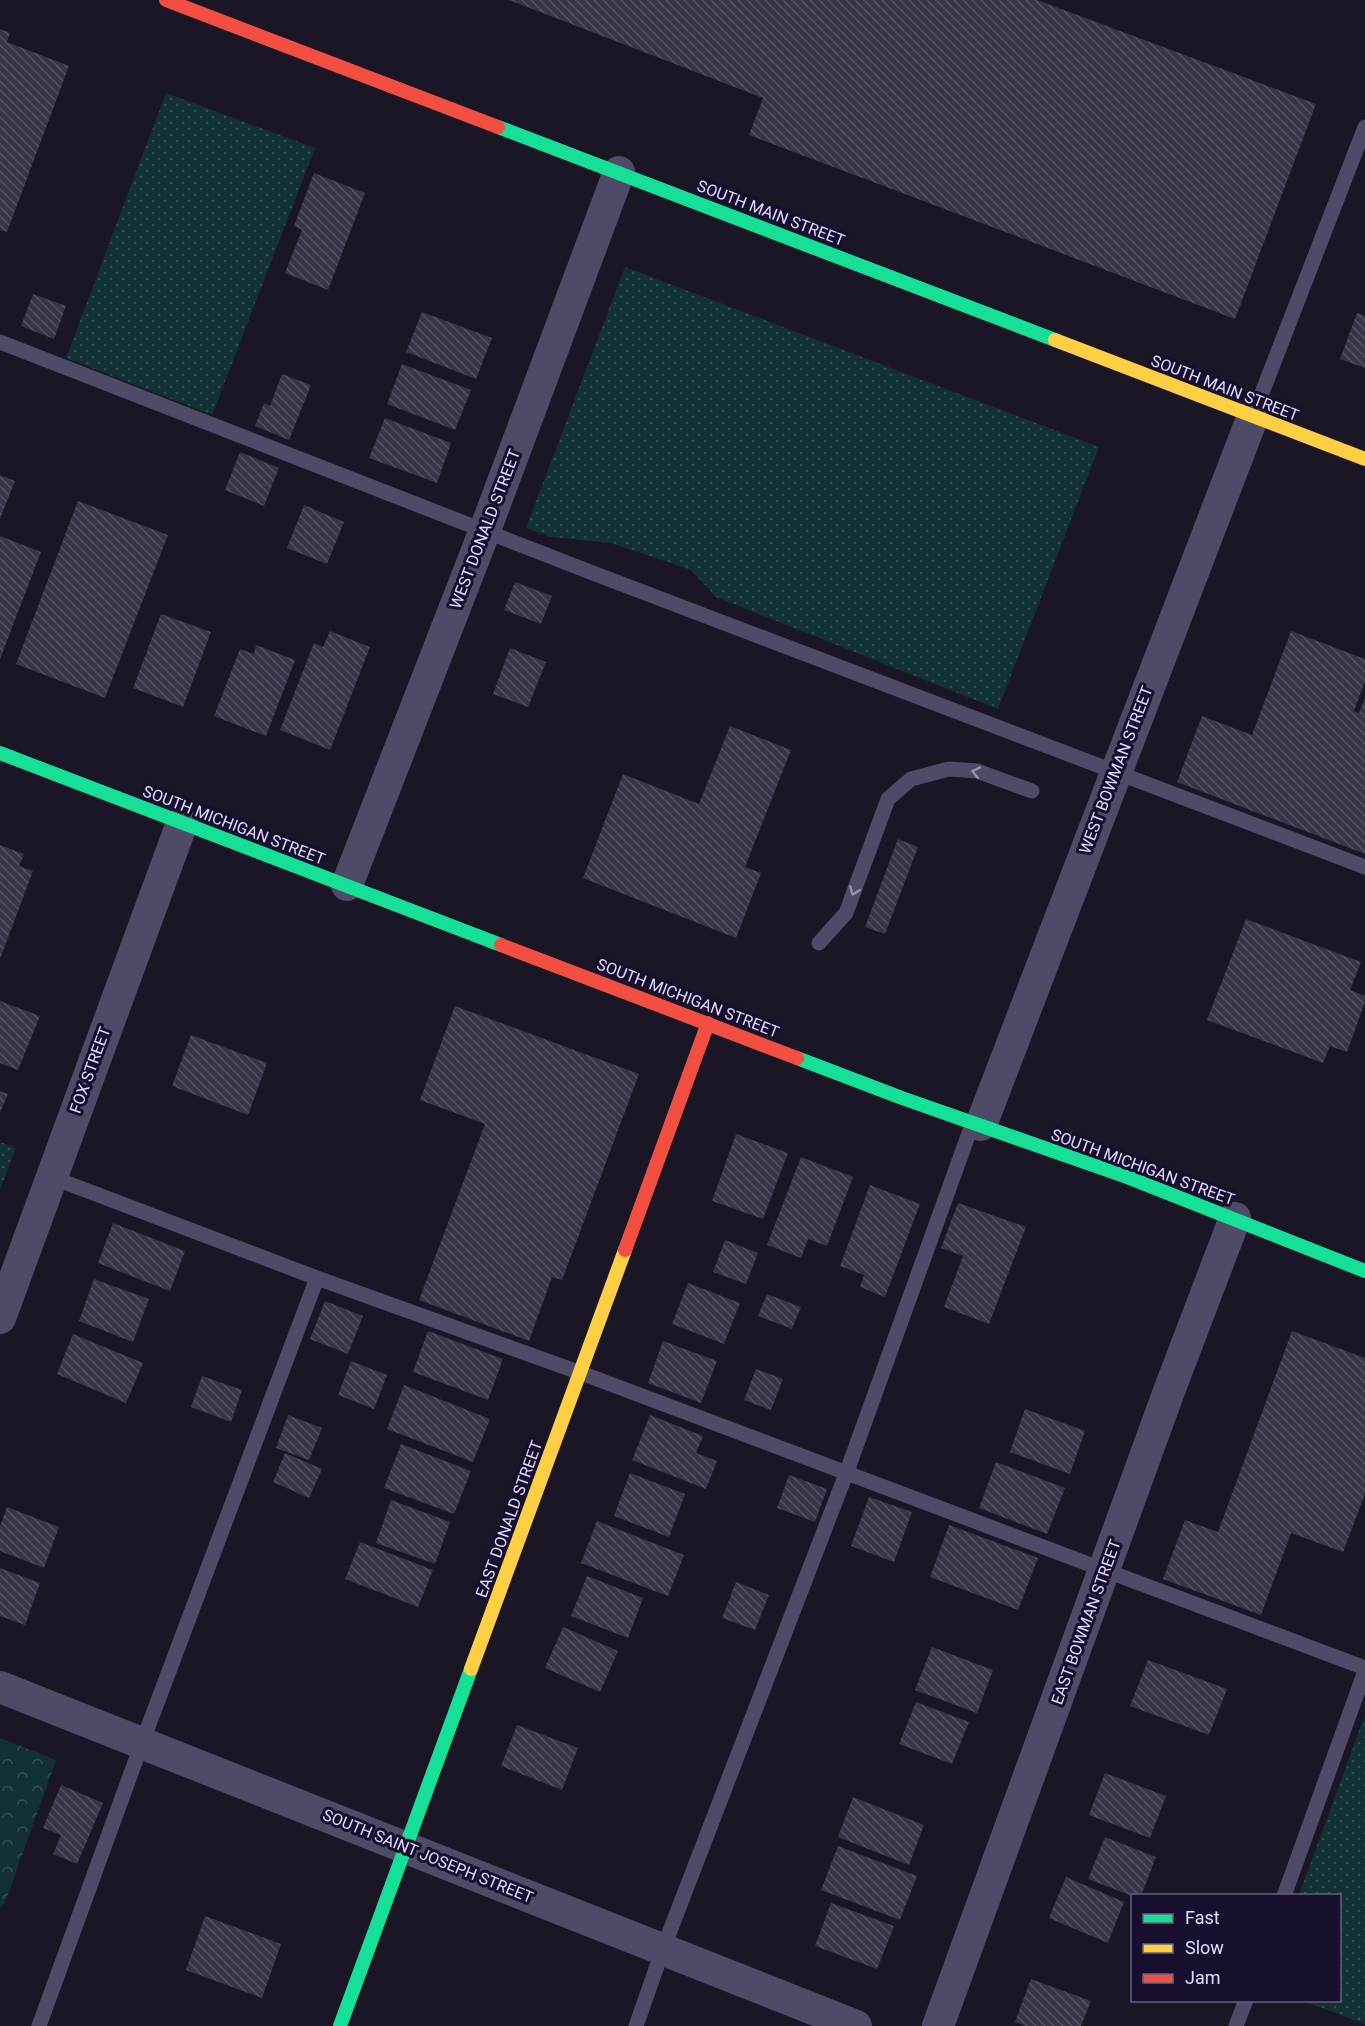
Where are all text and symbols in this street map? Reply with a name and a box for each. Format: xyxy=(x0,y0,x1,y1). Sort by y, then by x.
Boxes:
street label: SOUTH MAIN STREET xyxy=(694,176,848,250)
street label: SOUTH MAIN STREET xyxy=(1148,351,1302,425)
street label: WEST DONALD STREET xyxy=(446,446,524,611)
street label: WEST BOWMAN STREET xyxy=(1075,683,1157,856)
one-way arrow xyxy=(972,766,982,779)
street label: SOUTH MICHIGAN STREET xyxy=(140,781,328,869)
one-way arrow xyxy=(849,885,861,896)
street label: SOUTH MICHIGAN STREET xyxy=(594,954,782,1042)
street label: FOX STREET xyxy=(66,1024,115,1116)
street label: SOUTH MICHIGAN STREET xyxy=(1049,1125,1238,1209)
street label: EAST DONALD STREET xyxy=(472,1438,546,1600)
street label: EAST BOWMAN STREET xyxy=(1047,1537,1125,1707)
street label: SOUTH SAINT JOSEPH STREET xyxy=(320,1805,536,1907)
legend xyxy=(1131,1894,1341,2002)
text: Fast xyxy=(1185,1907,1220,1928)
text: Slow xyxy=(1185,1937,1224,1958)
text: Jam xyxy=(1185,1967,1221,1988)

